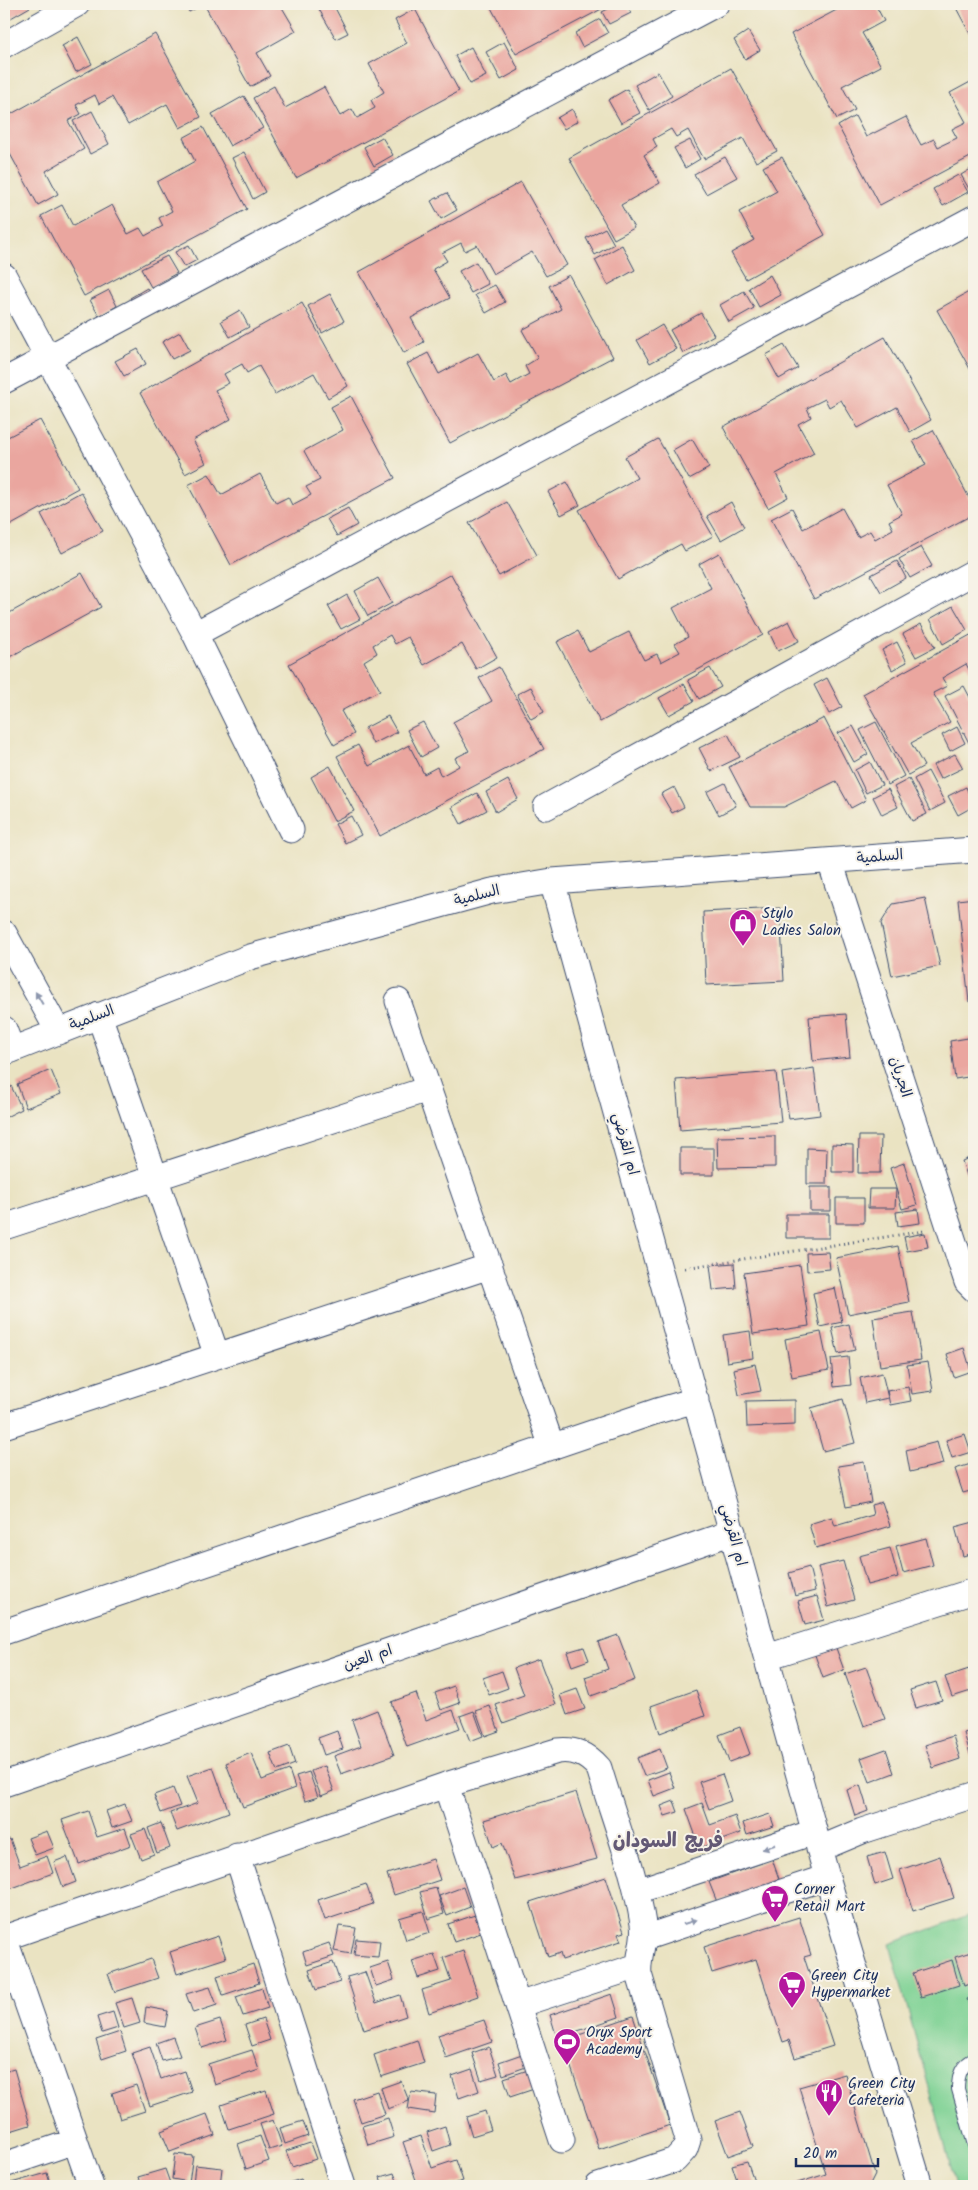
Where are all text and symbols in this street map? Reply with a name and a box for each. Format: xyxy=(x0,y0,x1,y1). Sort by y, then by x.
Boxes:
street label: السلمية xyxy=(856,843,904,871)
street label: السلمية xyxy=(451,879,503,913)
place label: Stylo Ladies Salon xyxy=(762,902,841,943)
shop icon: Stylo Ladies Salon xyxy=(728,908,758,947)
one-way arrow xyxy=(34,992,43,1005)
street label: السلمية xyxy=(66,998,118,1038)
street label: الجريان xyxy=(882,1053,918,1101)
street label: ام القرضي xyxy=(605,1110,645,1178)
street label: ام القرضي xyxy=(713,1501,753,1569)
street label: ام العين xyxy=(340,1638,396,1678)
district label: فريج السودان xyxy=(613,1826,723,1858)
one-way arrow xyxy=(761,1844,776,1851)
place label: Corner Retail Mart xyxy=(794,1878,865,1919)
supermarket icon: Corner Retail Mart xyxy=(760,1884,790,1923)
one-way arrow xyxy=(683,1918,698,1926)
place label: Green City Hypermarket xyxy=(811,1964,891,2005)
supermarket icon: Green City Hypermarket xyxy=(777,1970,807,2009)
place label: Oryx Sport Academy xyxy=(586,2021,653,2062)
sports icon: Oryx Sport Academy xyxy=(552,2027,582,2066)
place label: Green City Cafeteria xyxy=(848,2072,916,2113)
restaurant icon: Green City Cafeteria xyxy=(814,2078,844,2117)
scale bar xyxy=(796,2135,878,2167)
text: 20 m xyxy=(803,2142,837,2166)

